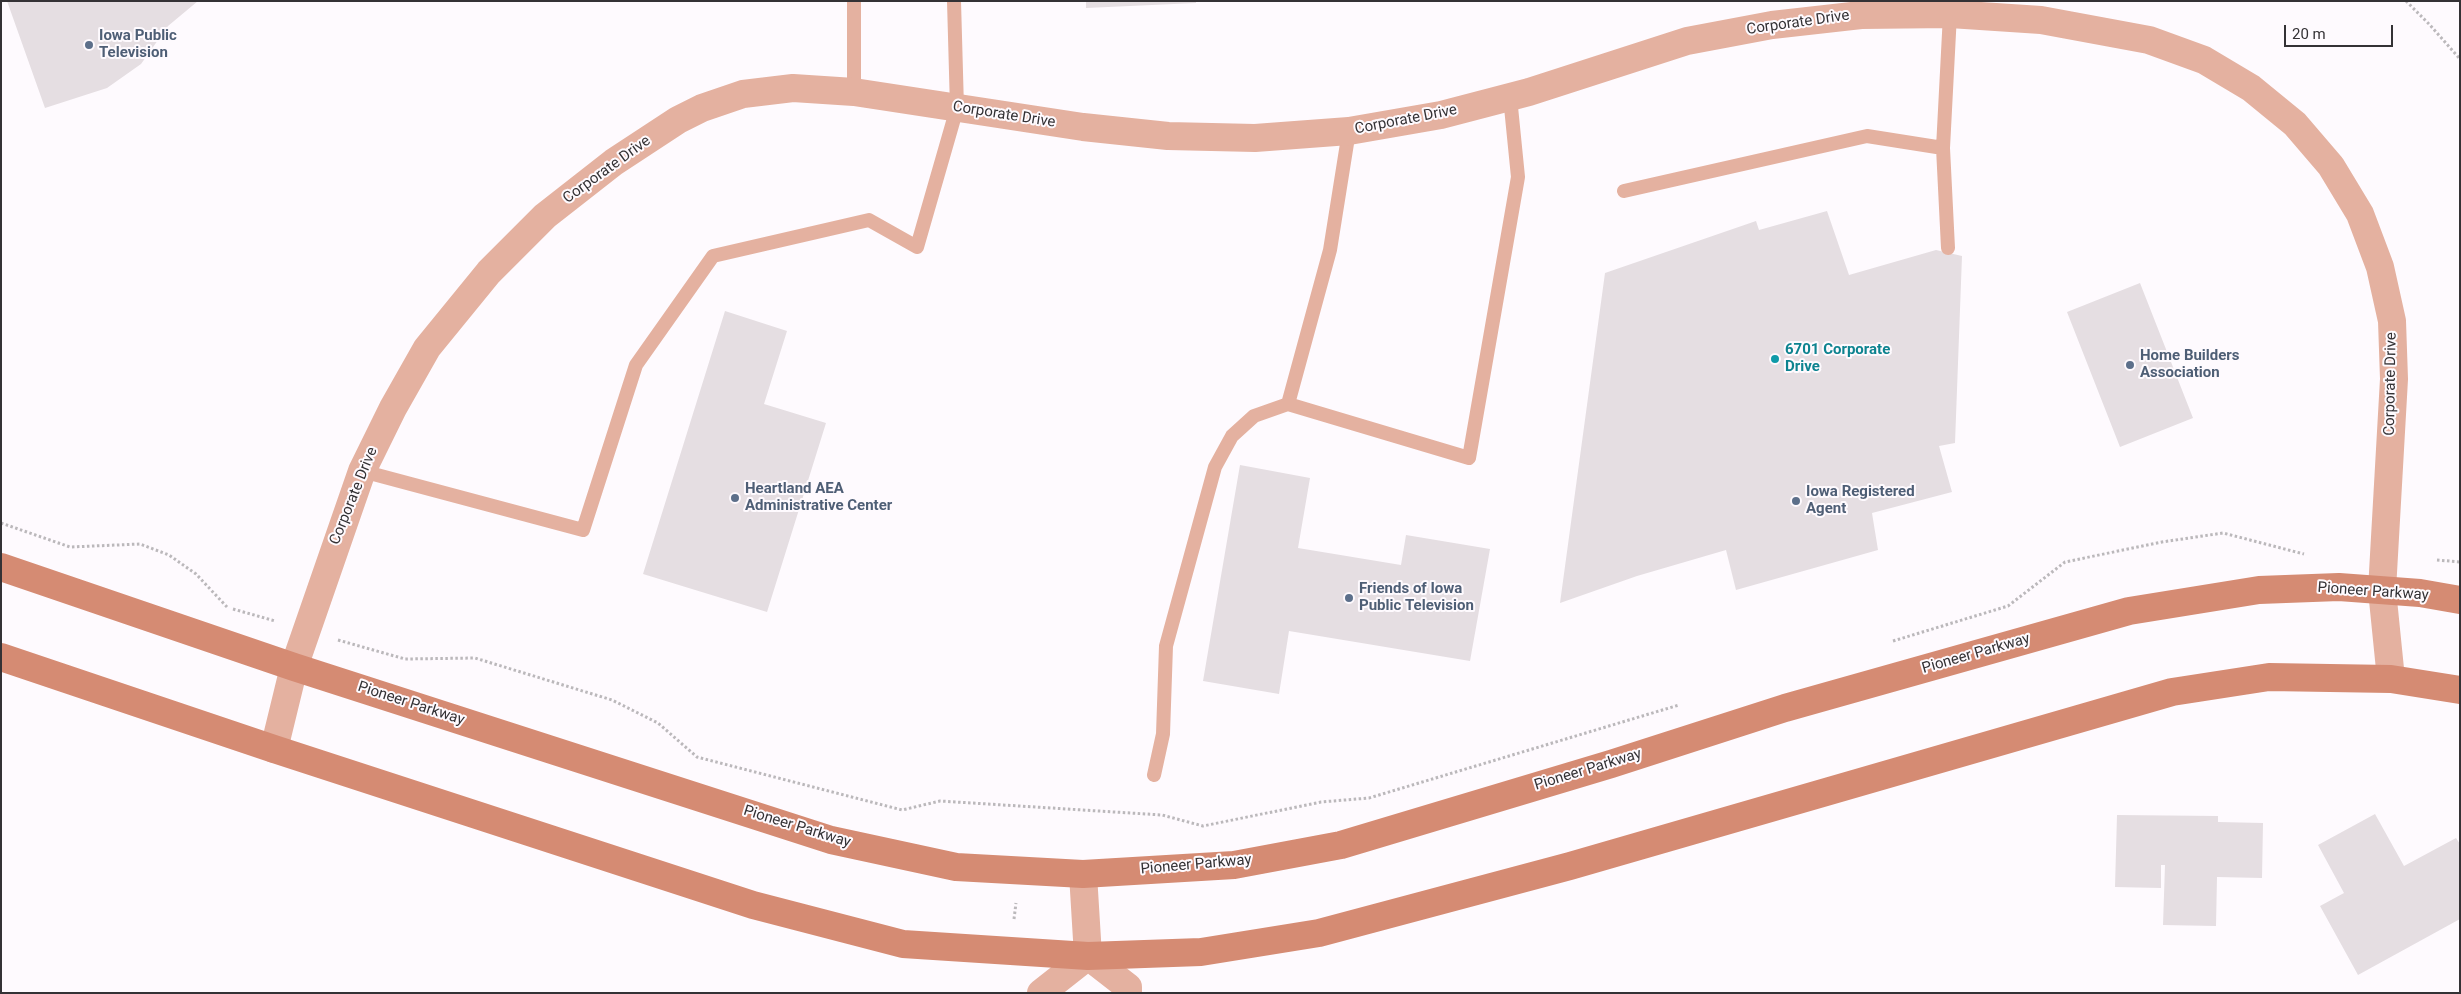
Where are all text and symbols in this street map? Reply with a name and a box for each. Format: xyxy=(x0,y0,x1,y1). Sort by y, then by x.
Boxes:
street label: Corporate Drive xyxy=(1745,7,1851,39)
scale bar xyxy=(2286,15,2395,47)
text: 20 m xyxy=(2292,25,2326,43)
place label: Iowa Public Television xyxy=(99,27,177,62)
marker: Iowa Public Television xyxy=(83,39,95,51)
street label: Corporate Drive xyxy=(951,98,1057,132)
street label: Corporate Drive xyxy=(1353,101,1459,139)
street label: Corporate Drive xyxy=(560,132,654,208)
street label: Corporate Drive xyxy=(2381,332,2401,436)
place label: 6701 Corporate Drive xyxy=(1785,341,1890,376)
place label: Home Builders Association xyxy=(2140,347,2240,382)
marker: 6701 Corporate Drive xyxy=(1769,353,1781,365)
marker: Home Builders Association xyxy=(2124,359,2136,371)
street label: Corporate Drive xyxy=(326,445,382,547)
place label: Heartland AEA Administrative Center xyxy=(745,480,892,515)
place label: Iowa Registered Agent xyxy=(1806,483,1915,518)
marker: Heartland AEA Administrative Center xyxy=(729,492,741,504)
marker: Iowa Registered Agent xyxy=(1790,495,1802,507)
street label: Pioneer Parkway xyxy=(2317,579,2429,605)
place label: Friends of Iowa Public Television xyxy=(1359,580,1474,615)
marker: Friends of Iowa Public Television xyxy=(1343,592,1355,604)
street label: Pioneer Parkway xyxy=(1920,630,2032,678)
street label: Pioneer Parkway xyxy=(355,678,467,730)
street label: Pioneer Parkway xyxy=(1532,745,1644,795)
street label: Pioneer Parkway xyxy=(741,802,853,852)
street label: Pioneer Parkway xyxy=(1140,851,1252,879)

